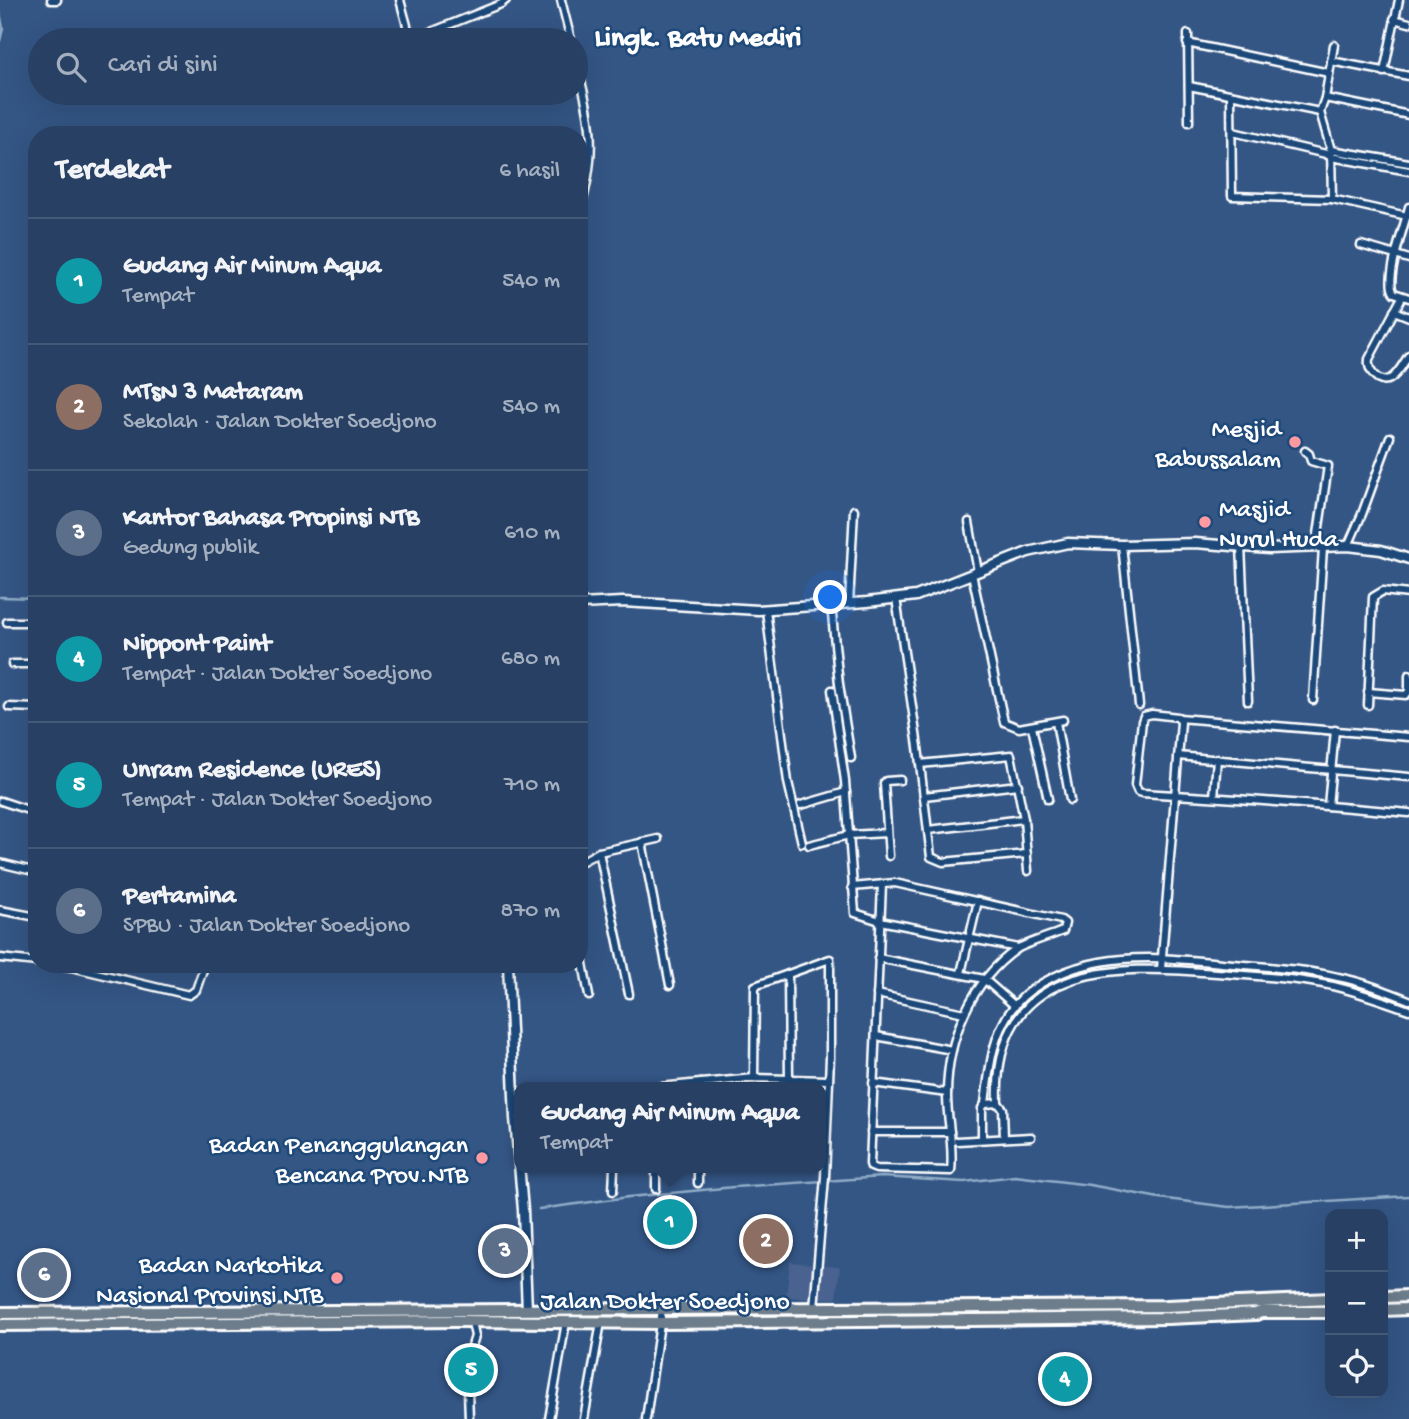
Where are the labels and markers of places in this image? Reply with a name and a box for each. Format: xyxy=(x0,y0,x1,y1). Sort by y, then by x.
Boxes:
place label: Mesjid Babussalam xyxy=(1154,416,1283,477)
marker: Mesjid Babussalam xyxy=(1287,434,1303,450)
place label: Masjid Nurul Huda xyxy=(1219,496,1340,557)
marker: Masjid Nurul Huda xyxy=(1197,514,1213,530)
place label: Badan Penanggulangan Bencana Prov.NTB xyxy=(208,1132,469,1193)
marker: Badan Penanggulangan Bencana Prov.NTB xyxy=(474,1150,490,1166)
pin: 1 xyxy=(647,1196,693,1248)
pin: 2 xyxy=(743,1215,789,1267)
pin: 3 xyxy=(482,1225,528,1277)
pin: 6 xyxy=(21,1249,67,1301)
place label: Badan Narkotika Nasional Provinsi NTB xyxy=(96,1252,325,1313)
marker: Badan Narkotika Nasional Provinsi NTB xyxy=(329,1270,345,1286)
pin: 5 xyxy=(448,1344,494,1396)
pin: 4 xyxy=(1042,1353,1088,1405)

